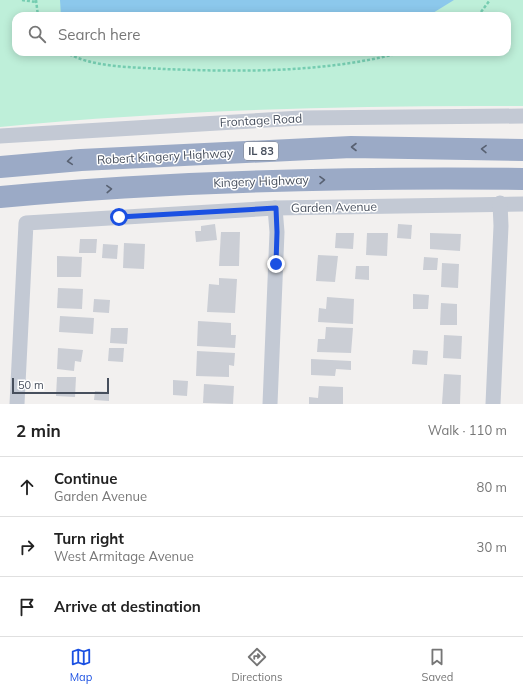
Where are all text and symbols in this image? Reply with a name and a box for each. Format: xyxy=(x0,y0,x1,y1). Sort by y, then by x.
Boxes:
search box xyxy=(12,12,511,56)
icon: search xyxy=(26,23,48,45)
text: Search here xyxy=(58,25,140,44)
street label: Frontage Road xyxy=(219,110,303,130)
road number: IL 83 xyxy=(244,142,278,160)
one-way arrow xyxy=(351,143,357,151)
street label: Robert Kingery Highway xyxy=(97,145,234,167)
one-way arrow xyxy=(481,145,487,153)
one-way arrow xyxy=(67,156,73,165)
street label: Kingery Highway xyxy=(213,172,310,190)
one-way arrow xyxy=(319,175,325,184)
one-way arrow xyxy=(106,184,112,193)
street label: Garden Avenue xyxy=(291,199,377,215)
route start xyxy=(110,208,128,226)
route end xyxy=(267,255,285,273)
scale bar xyxy=(12,376,109,395)
text: 50 m xyxy=(18,378,44,392)
text: 2 min xyxy=(16,420,61,441)
text: Walk · 110 m xyxy=(428,422,507,438)
text: Continue xyxy=(54,469,117,488)
icon: ahead xyxy=(16,476,38,498)
text: 80 m xyxy=(477,479,507,495)
text: Garden Avenue xyxy=(54,488,147,504)
text: Turn right xyxy=(54,529,124,548)
icon: right xyxy=(16,536,38,558)
text: 30 m xyxy=(477,539,507,555)
text: West Armitage Avenue xyxy=(54,548,194,564)
icon: arrive xyxy=(16,596,38,618)
text: Arrive at destination xyxy=(54,597,201,616)
tab: Map xyxy=(70,646,92,684)
tab: Directions xyxy=(232,646,282,684)
tab: Saved xyxy=(422,646,453,684)

